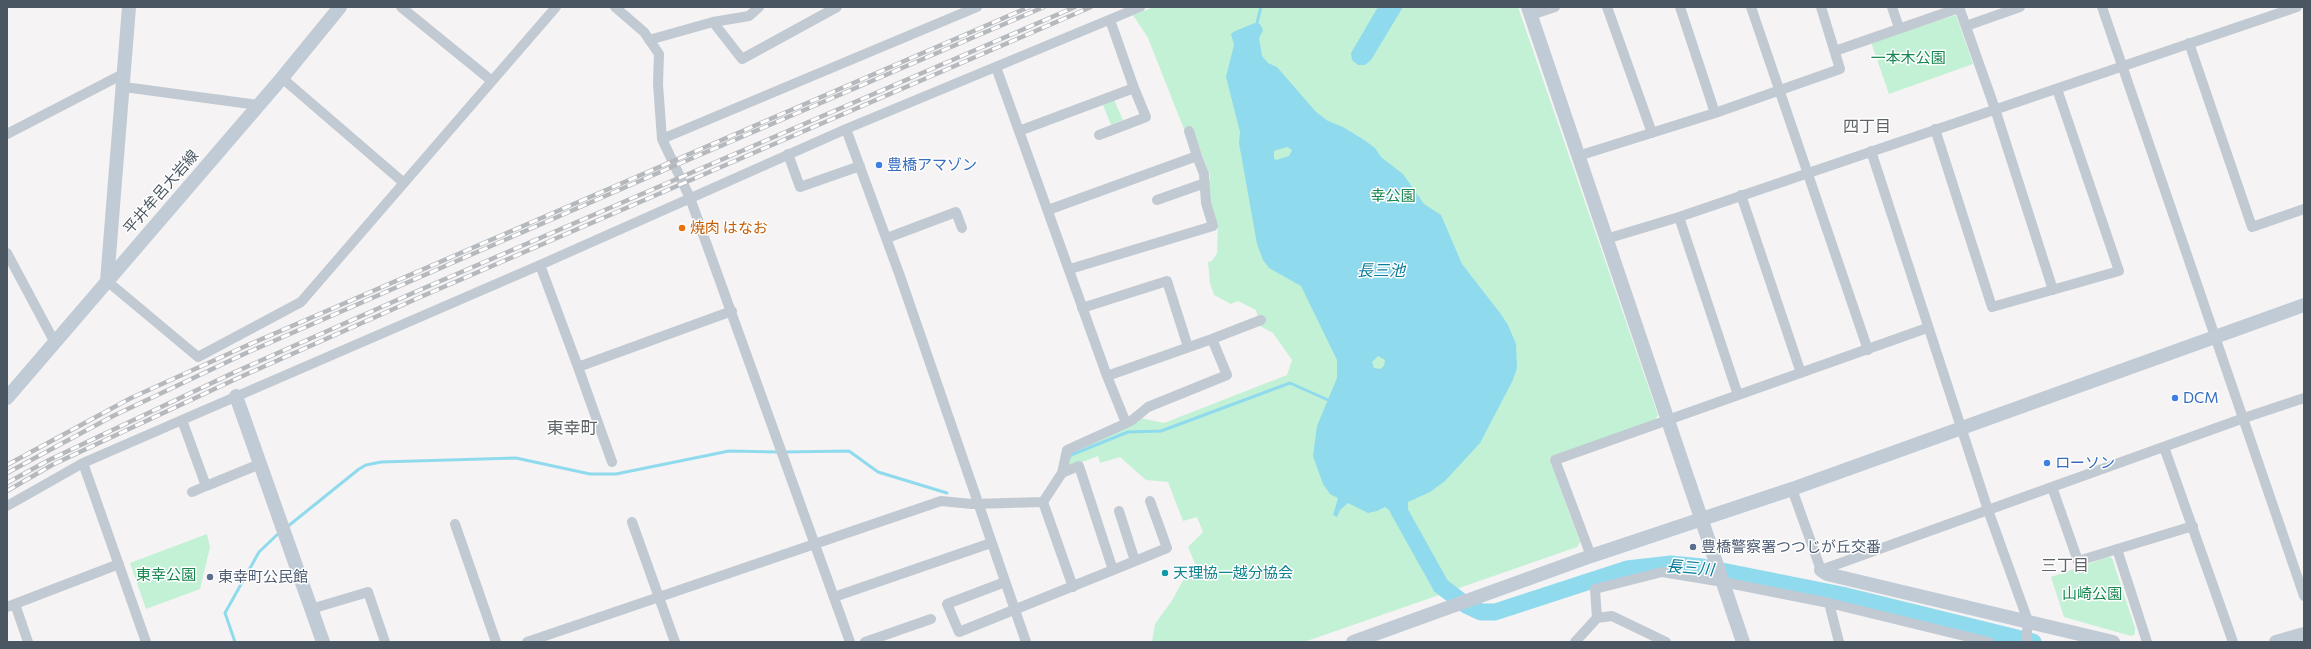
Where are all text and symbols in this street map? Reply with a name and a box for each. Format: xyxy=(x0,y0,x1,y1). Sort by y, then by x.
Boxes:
park label: 一本木公園 xyxy=(1871,49,1945,67)
district label: 四丁目 xyxy=(1843,117,1891,137)
street label: 平井牟呂大岩線 xyxy=(120,146,202,238)
place label: 豊橋アマゾン xyxy=(887,156,977,174)
marker: 豊橋アマゾン xyxy=(874,160,884,170)
park label: 幸公園 xyxy=(1371,187,1415,205)
place label: 焼肉 はなお xyxy=(690,219,768,237)
marker: 焼肉 はなお xyxy=(677,223,687,233)
water label: 長三池 xyxy=(1357,261,1405,281)
place label: DCM xyxy=(2183,389,2219,407)
marker: DCM xyxy=(2170,393,2180,403)
district label: 東幸町 xyxy=(547,418,597,438)
place label: ローソン xyxy=(2055,454,2115,472)
marker: ローソン xyxy=(2042,458,2052,468)
place label: 豊橋警察署つつじが丘交番 xyxy=(1701,538,1881,556)
marker: 豊橋警察署つつじが丘交番 xyxy=(1688,542,1698,552)
water label: 長三川 xyxy=(1665,556,1715,580)
district label: 三丁目 xyxy=(2041,556,2089,576)
place label: 天理協一越分協会 xyxy=(1173,564,1293,582)
park label: 東幸公園 xyxy=(136,566,196,584)
place label: 東幸町公民館 xyxy=(218,568,308,586)
marker: 天理協一越分協会 xyxy=(1160,568,1170,578)
marker: 東幸町公民館 xyxy=(205,572,215,582)
park label: 山崎公園 xyxy=(2062,585,2122,603)

